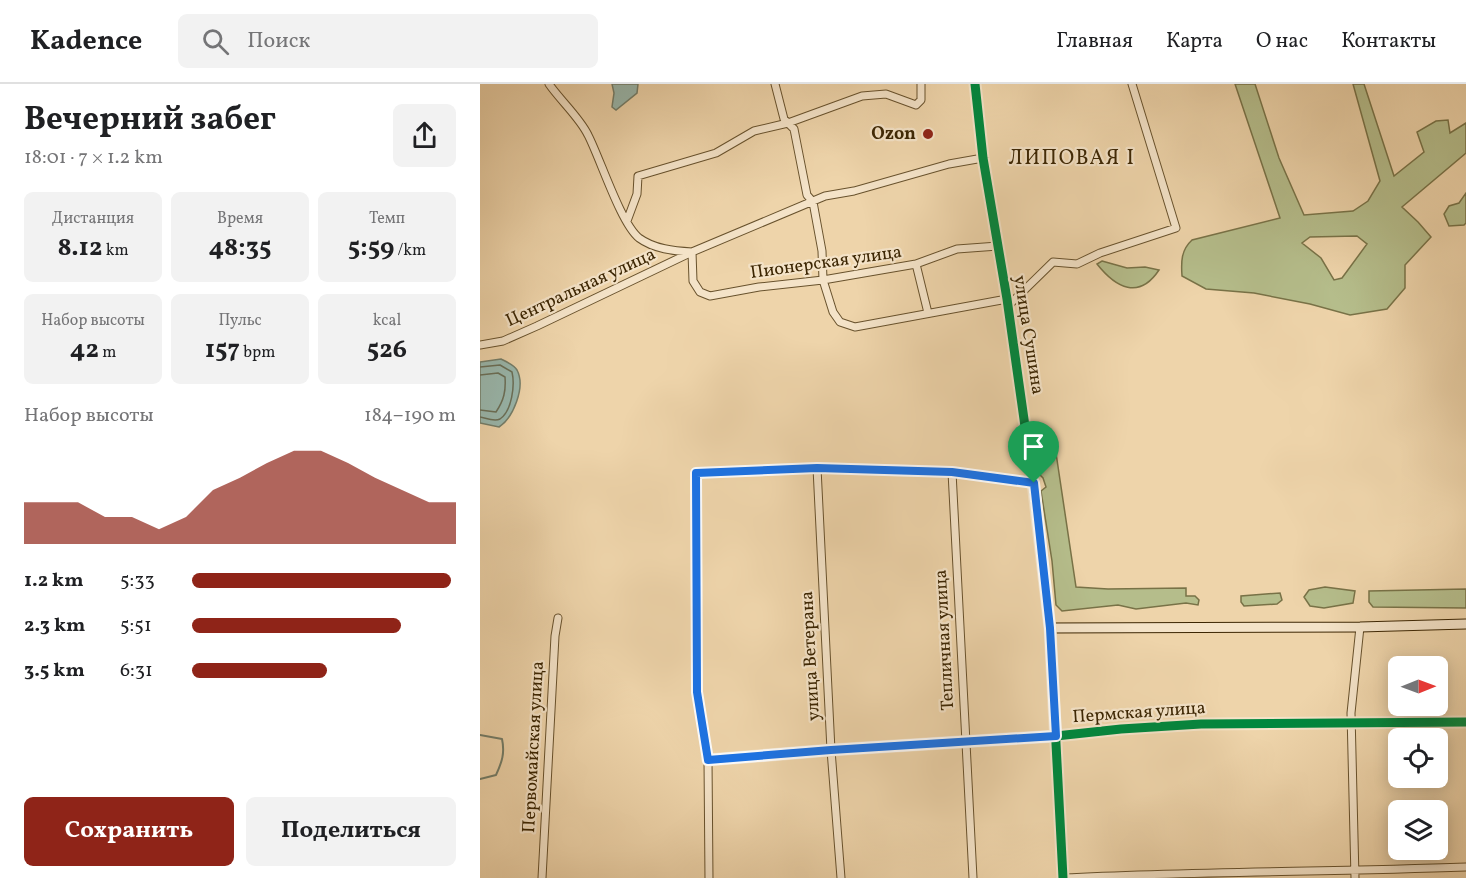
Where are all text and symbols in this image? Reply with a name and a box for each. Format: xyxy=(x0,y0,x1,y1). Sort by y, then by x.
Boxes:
search box xyxy=(178,14,598,68)
text: Kadence xyxy=(30,22,142,61)
icon: search xyxy=(199,25,232,58)
text: Поиск xyxy=(247,26,310,57)
text: Главная xyxy=(1056,27,1133,56)
text: Карта xyxy=(1166,27,1223,56)
text: О нас xyxy=(1256,27,1308,56)
text: Контакты xyxy=(1341,27,1436,56)
text: Вечерний забег xyxy=(24,98,276,144)
button: share xyxy=(393,104,456,167)
place label: Ozon xyxy=(871,122,916,147)
marker: Ozon xyxy=(921,127,935,141)
text: 18:01 · 7 × 1.2 km xyxy=(24,144,163,172)
district label: ЛИПОВАЯ I xyxy=(1009,144,1135,173)
text: Дистанция xyxy=(52,208,134,230)
text: Время xyxy=(217,208,263,230)
text: Темп xyxy=(369,208,405,230)
text: 8.12 xyxy=(57,230,103,266)
text: 48:35 xyxy=(209,230,271,266)
text: 5:59 xyxy=(348,230,394,266)
text: km xyxy=(103,240,129,262)
text: /km xyxy=(394,240,426,262)
street label: Пионерская улица xyxy=(749,240,903,286)
street label: Центральная улица xyxy=(502,242,660,334)
street label: улица Сушина xyxy=(1006,274,1050,396)
text: Набор высоты xyxy=(41,310,145,332)
text: Пульс xyxy=(218,310,262,332)
text: kcal xyxy=(373,310,401,332)
text: 42 xyxy=(70,332,99,368)
text: 157 xyxy=(205,332,240,368)
text: 526 xyxy=(367,332,407,368)
text: m xyxy=(99,342,116,364)
text: bpm xyxy=(240,342,275,364)
text: Набор высоты xyxy=(24,402,154,430)
text: 184–190 m xyxy=(364,402,456,430)
pin xyxy=(1008,421,1059,483)
icon: arrive xyxy=(1017,430,1050,463)
text: 1.2 km xyxy=(24,567,84,595)
text: 5:33 xyxy=(120,567,155,595)
street label: Тепличная улица xyxy=(929,569,961,711)
street label: улица Ветерана xyxy=(795,590,827,722)
text: 2.3 km xyxy=(24,612,85,640)
text: 5:51 xyxy=(120,612,152,640)
north arrow xyxy=(1388,656,1448,716)
map controls xyxy=(1388,656,1448,860)
text: 3.5 km xyxy=(24,657,85,685)
text: 6:31 xyxy=(120,657,153,685)
street label: Первомайская улица xyxy=(517,660,551,834)
street label: Пермская улица xyxy=(1072,696,1206,730)
button: locate xyxy=(1388,728,1448,788)
button: Сохранить xyxy=(24,797,234,866)
button: Поделиться xyxy=(246,797,456,866)
button: layers xyxy=(1388,800,1448,860)

